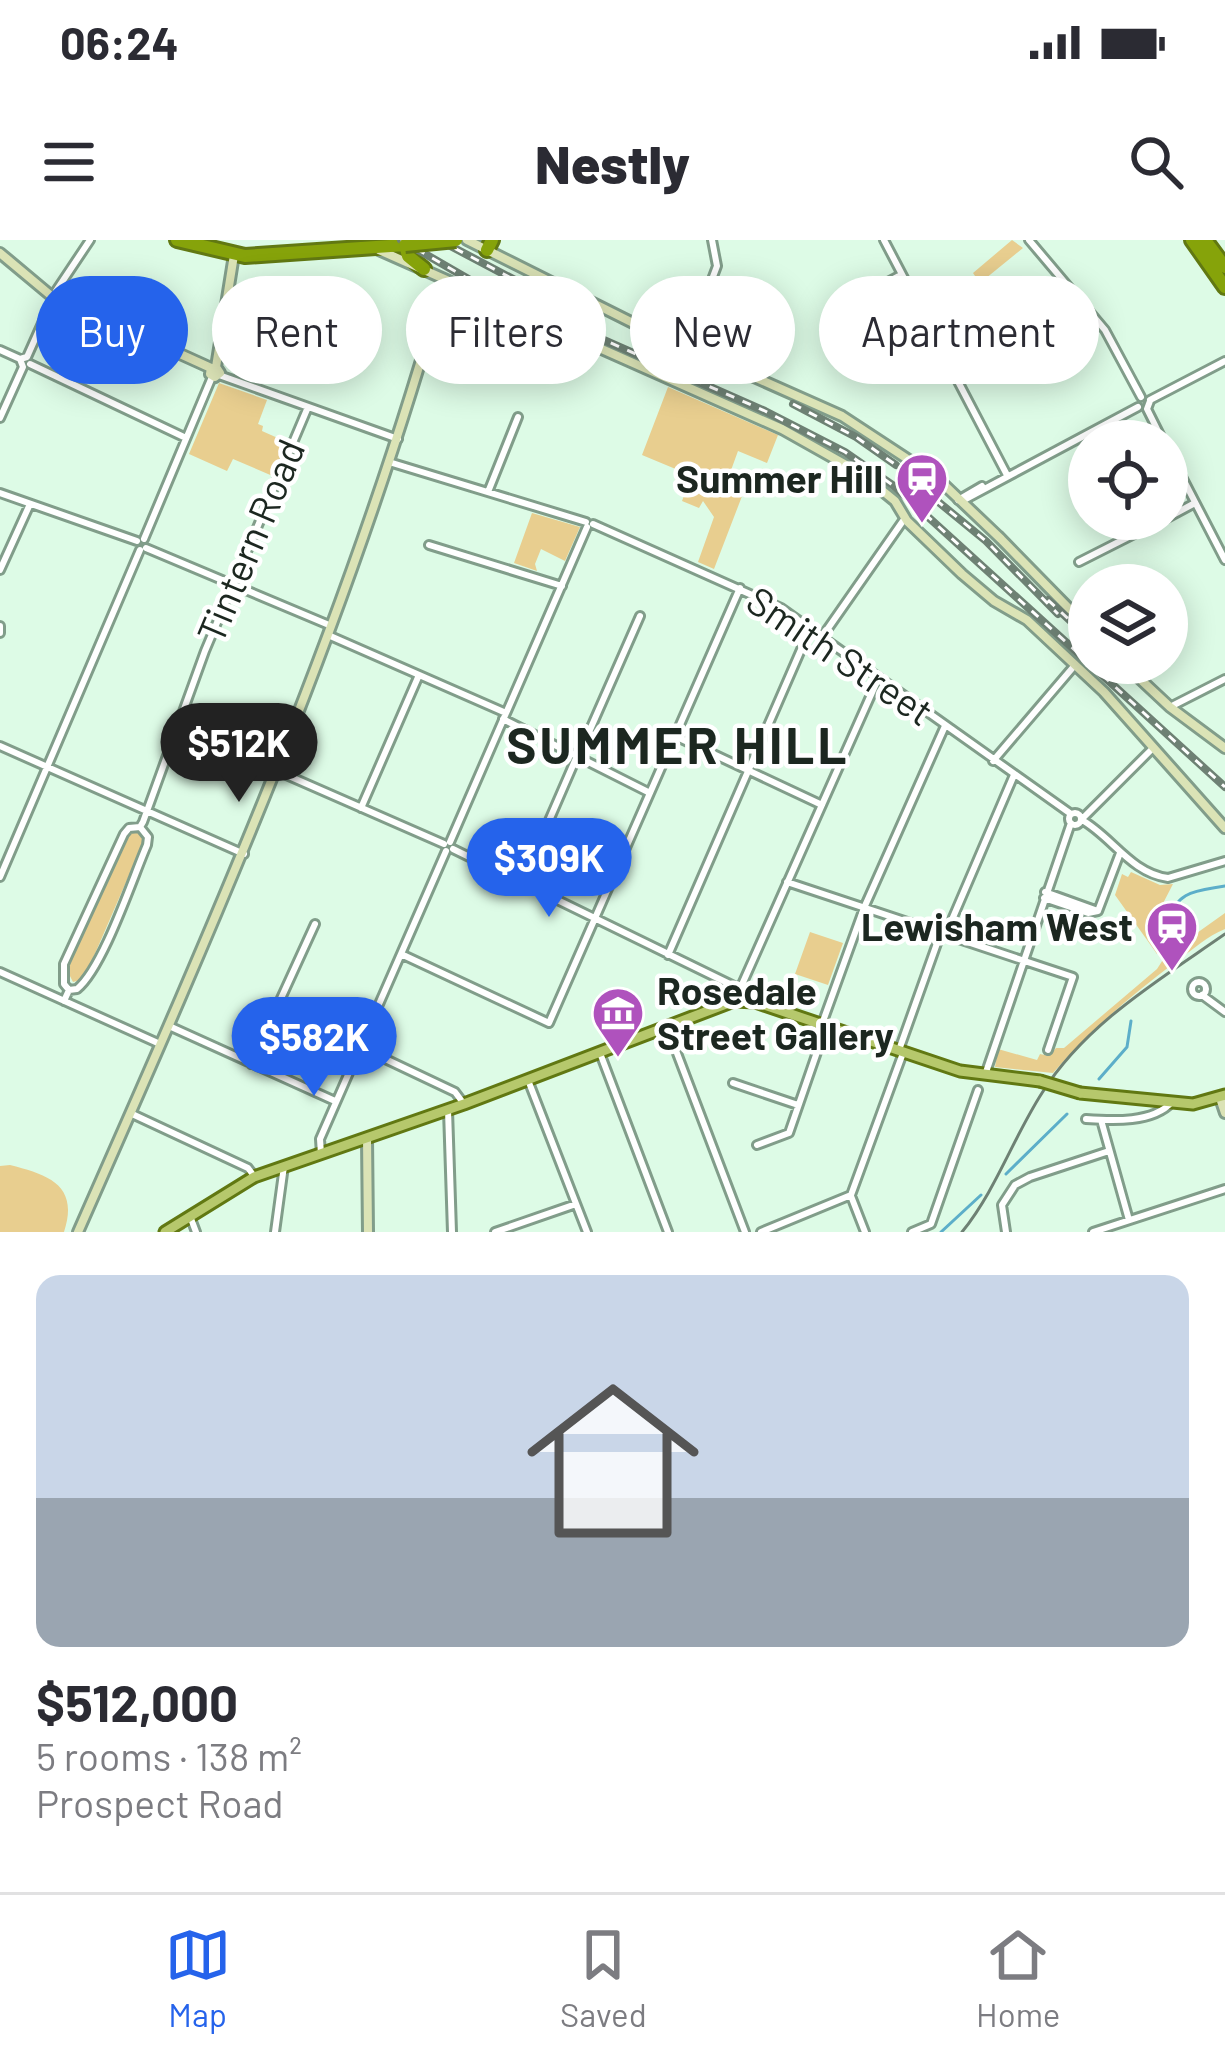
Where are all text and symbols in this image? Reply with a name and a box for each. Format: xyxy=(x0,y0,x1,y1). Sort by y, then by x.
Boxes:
text: 06:24 xyxy=(60,15,179,69)
icon: menu xyxy=(36,129,102,195)
icon: search xyxy=(1123,129,1189,195)
text: Nestly xyxy=(535,130,690,195)
chip: Buy xyxy=(36,276,188,384)
chip: Rent xyxy=(212,276,382,384)
chip: Filters xyxy=(406,276,606,384)
chip: New xyxy=(630,276,795,384)
chip: Apartment xyxy=(819,276,1099,384)
map controls xyxy=(1068,420,1188,684)
button: locate xyxy=(1068,420,1188,540)
street label: Tintern Road xyxy=(186,432,314,649)
station icon: Summer Hill xyxy=(894,451,950,525)
place label: Summer Hill xyxy=(676,454,883,501)
button: layers xyxy=(1068,564,1188,684)
street label: Smith Street xyxy=(739,575,943,734)
pin: $512K xyxy=(155,703,323,805)
district label: SUMMER HILL xyxy=(506,713,850,774)
text: $512K xyxy=(188,718,290,765)
pin: $309K xyxy=(465,818,633,920)
text: $309K xyxy=(494,833,604,880)
station icon: Lewisham West xyxy=(1144,899,1200,973)
place label: Lewisham West xyxy=(861,902,1133,949)
place label: Rosedale Street Gallery xyxy=(657,966,894,1058)
museum icon: Rosedale Street Gallery xyxy=(590,985,646,1059)
pin: $582K xyxy=(230,997,398,1099)
text: $582K xyxy=(259,1012,369,1059)
icon: home xyxy=(505,1353,721,1569)
text: $512,000 xyxy=(36,1671,238,1732)
text: 5 rooms · 138 m² xyxy=(36,1732,302,1779)
text: Prospect Road xyxy=(36,1779,284,1826)
tab: Map xyxy=(165,1922,231,2034)
tab: Saved xyxy=(560,1922,647,2034)
tab: Home xyxy=(976,1922,1060,2034)

